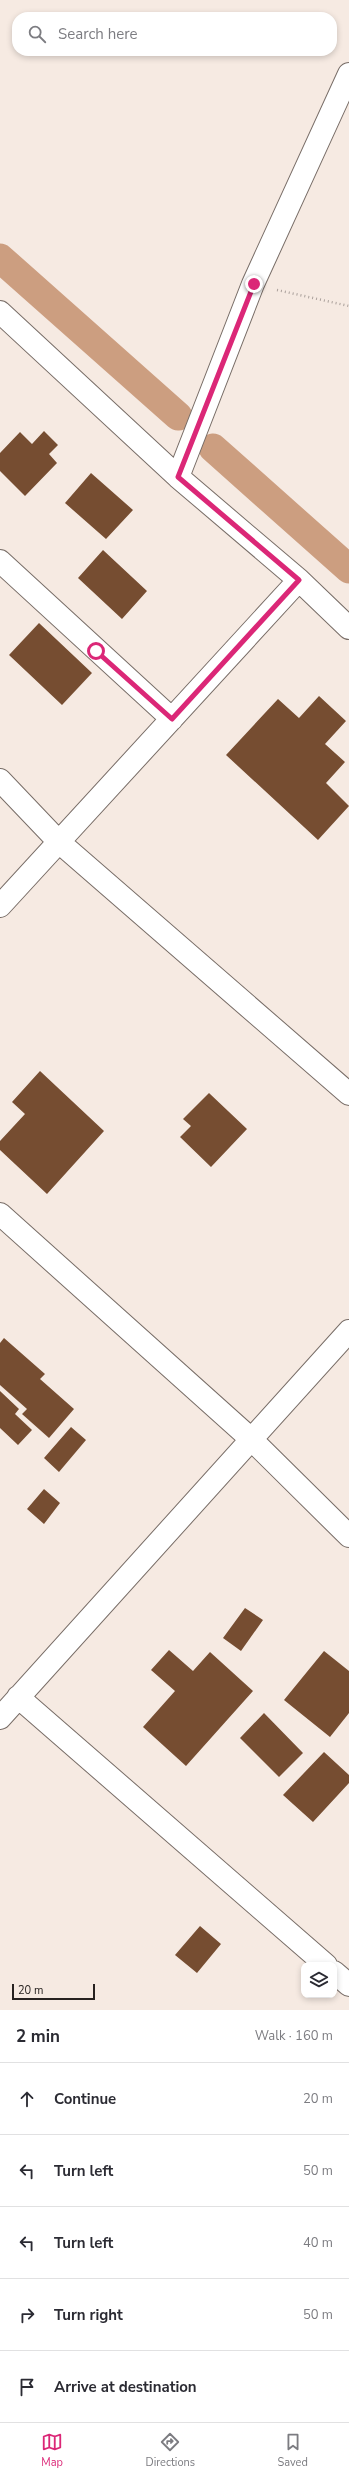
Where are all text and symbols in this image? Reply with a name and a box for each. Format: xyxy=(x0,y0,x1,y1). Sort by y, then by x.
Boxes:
search box xyxy=(12,12,337,56)
icon: search xyxy=(26,23,48,45)
text: Search here xyxy=(58,24,138,44)
route end xyxy=(245,275,263,293)
route start xyxy=(87,642,105,660)
map controls xyxy=(301,1962,337,1998)
button: layers xyxy=(301,1962,337,1998)
scale bar xyxy=(12,1982,95,2001)
text: 20 m xyxy=(18,1983,43,1998)
text: 2 min xyxy=(16,2025,60,2048)
text: Walk · 160 m xyxy=(255,2027,333,2045)
icon: ahead xyxy=(16,2088,38,2110)
text: Continue xyxy=(54,2089,116,2109)
text: 20 m xyxy=(303,2090,333,2108)
icon: left xyxy=(16,2160,38,2182)
text: Turn left xyxy=(54,2161,113,2181)
text: 50 m xyxy=(303,2162,333,2180)
icon: left xyxy=(16,2232,38,2254)
text: Turn left xyxy=(54,2233,113,2253)
text: 40 m xyxy=(303,2234,333,2252)
icon: right xyxy=(16,2304,38,2326)
text: Turn right xyxy=(54,2305,123,2325)
text: 50 m xyxy=(303,2306,333,2324)
icon: arrive xyxy=(16,2376,38,2398)
text: Arrive at destination xyxy=(54,2377,197,2397)
tab: Map xyxy=(41,2431,63,2470)
tab: Directions xyxy=(145,2431,195,2470)
tab: Saved xyxy=(277,2431,308,2470)

